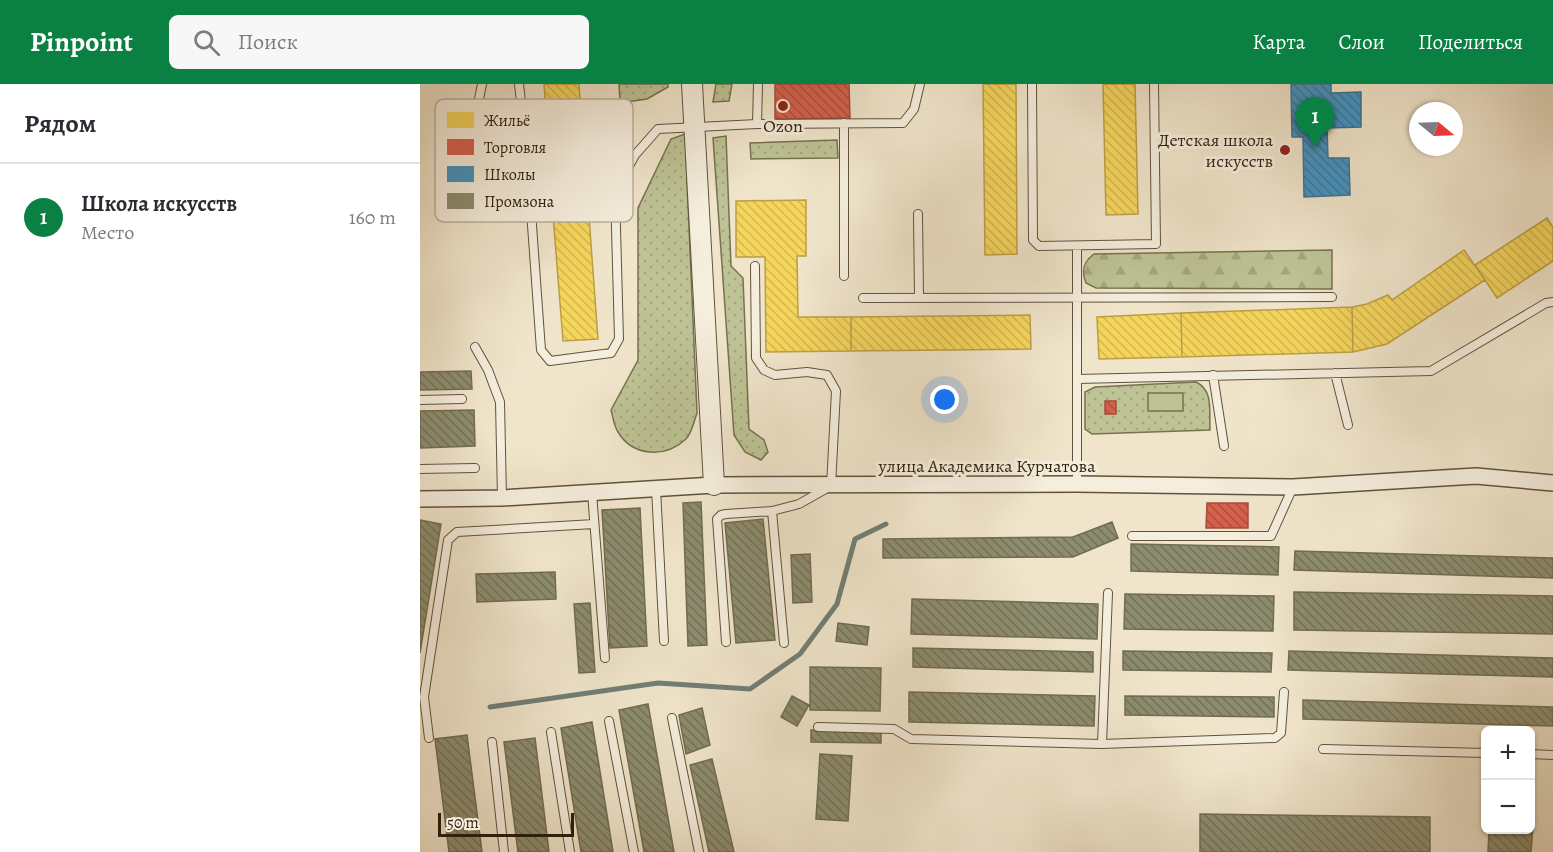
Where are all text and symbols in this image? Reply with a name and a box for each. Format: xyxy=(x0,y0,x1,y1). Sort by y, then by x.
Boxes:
search box xyxy=(169,15,589,69)
text: Pinpoint xyxy=(30,23,133,61)
icon: search xyxy=(190,26,223,59)
text: Поиск xyxy=(238,27,298,57)
text: Карта xyxy=(1252,28,1305,56)
text: Слои xyxy=(1338,28,1385,56)
text: Поделиться xyxy=(1418,28,1523,56)
pin: 1 xyxy=(1296,98,1334,147)
legend xyxy=(435,99,633,222)
marker: Ozon xyxy=(776,99,790,113)
north arrow xyxy=(1409,102,1463,156)
text: Рядом xyxy=(24,106,96,141)
text: Жильё xyxy=(484,110,530,132)
place label: Ozon xyxy=(763,114,803,138)
place label: Детская школа искусств xyxy=(1158,128,1274,173)
text: Торговля xyxy=(484,137,547,159)
marker: Детская школа искусств xyxy=(1278,143,1292,157)
text: Школы xyxy=(484,164,536,186)
text: Школа искусств xyxy=(81,189,237,219)
text: Промзона xyxy=(484,191,555,213)
text: 1 xyxy=(40,204,47,231)
text: 160 m xyxy=(349,204,396,231)
text: Место xyxy=(81,219,134,246)
your location xyxy=(930,385,959,414)
street label: улица Академика Курчатова xyxy=(878,454,1096,478)
map controls xyxy=(1481,726,1535,834)
button: + xyxy=(1481,726,1535,780)
button: − xyxy=(1481,780,1535,834)
scale bar xyxy=(438,810,574,838)
text: 50 m xyxy=(447,812,479,834)

